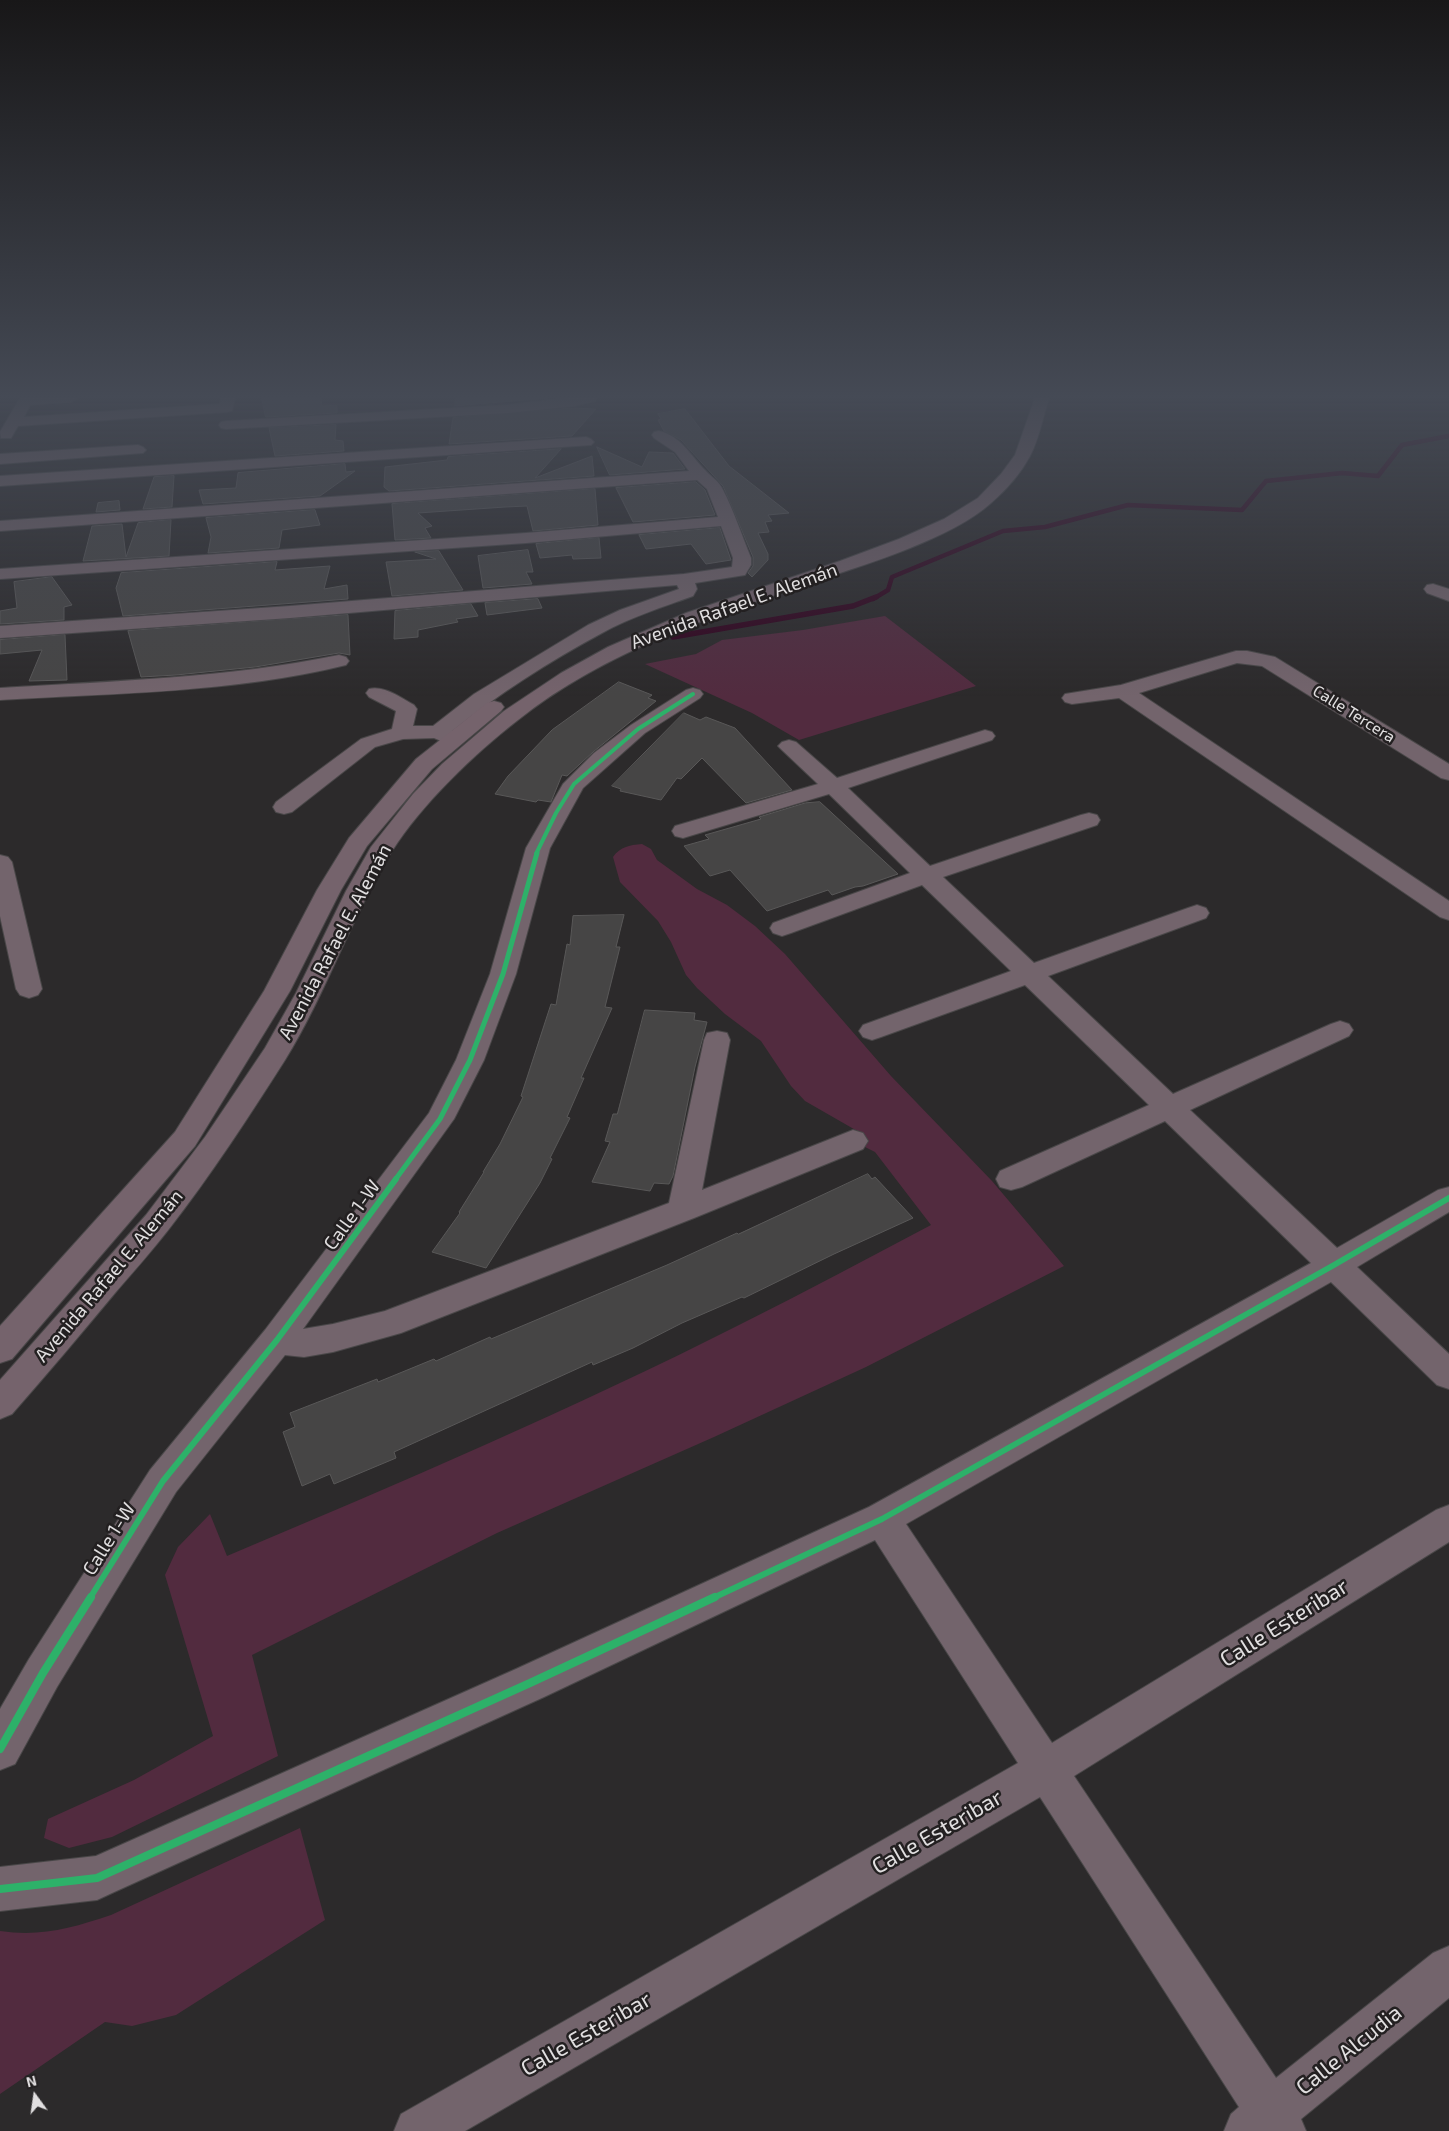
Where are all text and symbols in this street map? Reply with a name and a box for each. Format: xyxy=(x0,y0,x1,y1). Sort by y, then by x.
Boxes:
street label: Avenida Rafael E. Alemán xyxy=(628,558,840,654)
street label: Calle Tercera xyxy=(1309,681,1399,747)
street label: Avenida Rafael E. Alemán xyxy=(274,840,396,1044)
street label: Calle 1-W xyxy=(319,1176,385,1254)
street label: Avenida Rafael E. Alemán xyxy=(30,1185,188,1367)
street label: Calle 1-W xyxy=(78,1499,140,1579)
street label: Calle Esteribar xyxy=(1215,1573,1353,1673)
street label: Calle Esteribar xyxy=(867,1784,1007,1880)
street label: Calle Esteribar xyxy=(516,1986,656,2082)
street label: Calle Alcudia xyxy=(1291,1999,1407,2101)
north arrow xyxy=(10,2071,60,2121)
text: N xyxy=(24,2071,38,2090)

